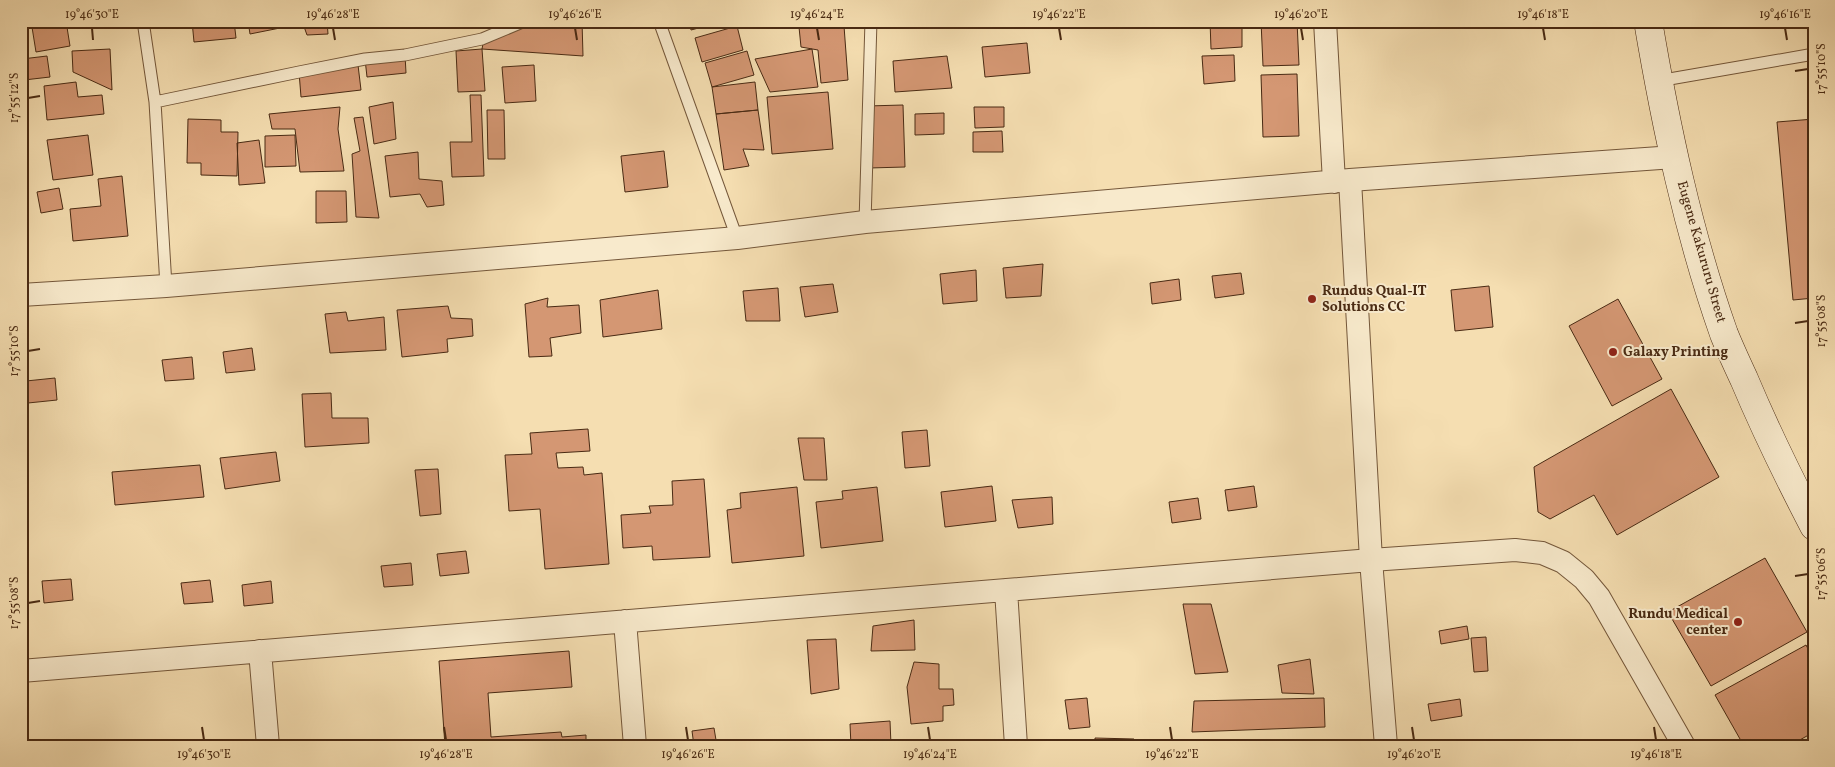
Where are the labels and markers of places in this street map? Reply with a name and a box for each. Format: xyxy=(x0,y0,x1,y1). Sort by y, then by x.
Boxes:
place label: Rundus Qual-IT Solutions CC xyxy=(1322,282,1427,317)
marker: Rundus Qual-IT Solutions CC xyxy=(1306,293,1318,305)
place label: Galaxy Printing xyxy=(1623,343,1728,362)
marker: Galaxy Printing xyxy=(1607,346,1619,358)
place label: Rundu Medical center xyxy=(1628,605,1728,640)
marker: Rundu Medical center xyxy=(1732,616,1744,628)

